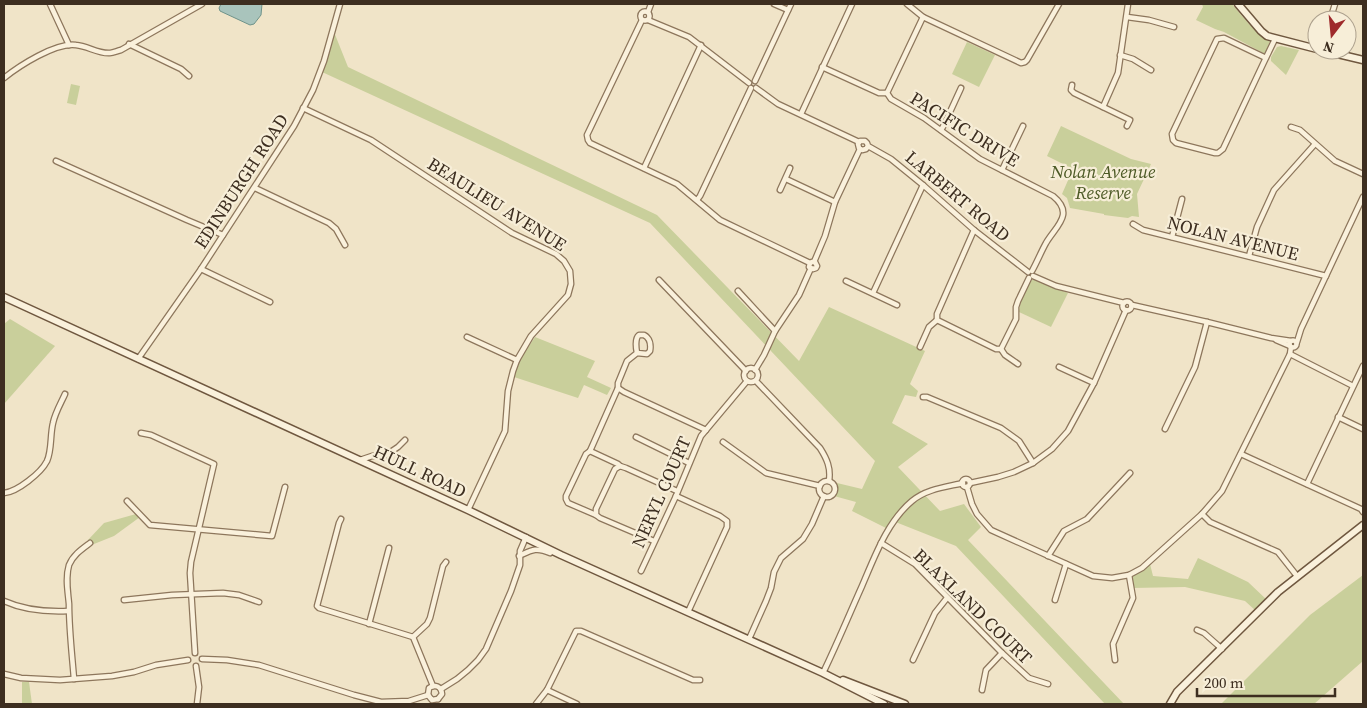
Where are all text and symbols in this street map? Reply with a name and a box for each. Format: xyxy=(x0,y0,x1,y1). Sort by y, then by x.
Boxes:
north arrow xyxy=(1307,10,1357,60)
text: N xyxy=(1321,36,1336,59)
street label: PACIFIC DRIVE xyxy=(906,85,1025,173)
street label: EDINBURGH ROAD xyxy=(188,109,294,253)
street label: LARBERT ROAD xyxy=(900,145,1016,247)
street label: BEAULIEU AVENUE xyxy=(423,151,571,257)
park label: Nolan Avenue Reserve xyxy=(1050,159,1156,205)
street label: NOLAN AVENUE xyxy=(1165,210,1301,266)
street label: NERYL COURT xyxy=(625,432,697,552)
street label: HULL ROAD xyxy=(369,439,471,503)
street label: BLAXLAND COURT xyxy=(908,543,1038,669)
scale bar xyxy=(1197,666,1334,698)
text: 200 m xyxy=(1204,672,1244,693)

